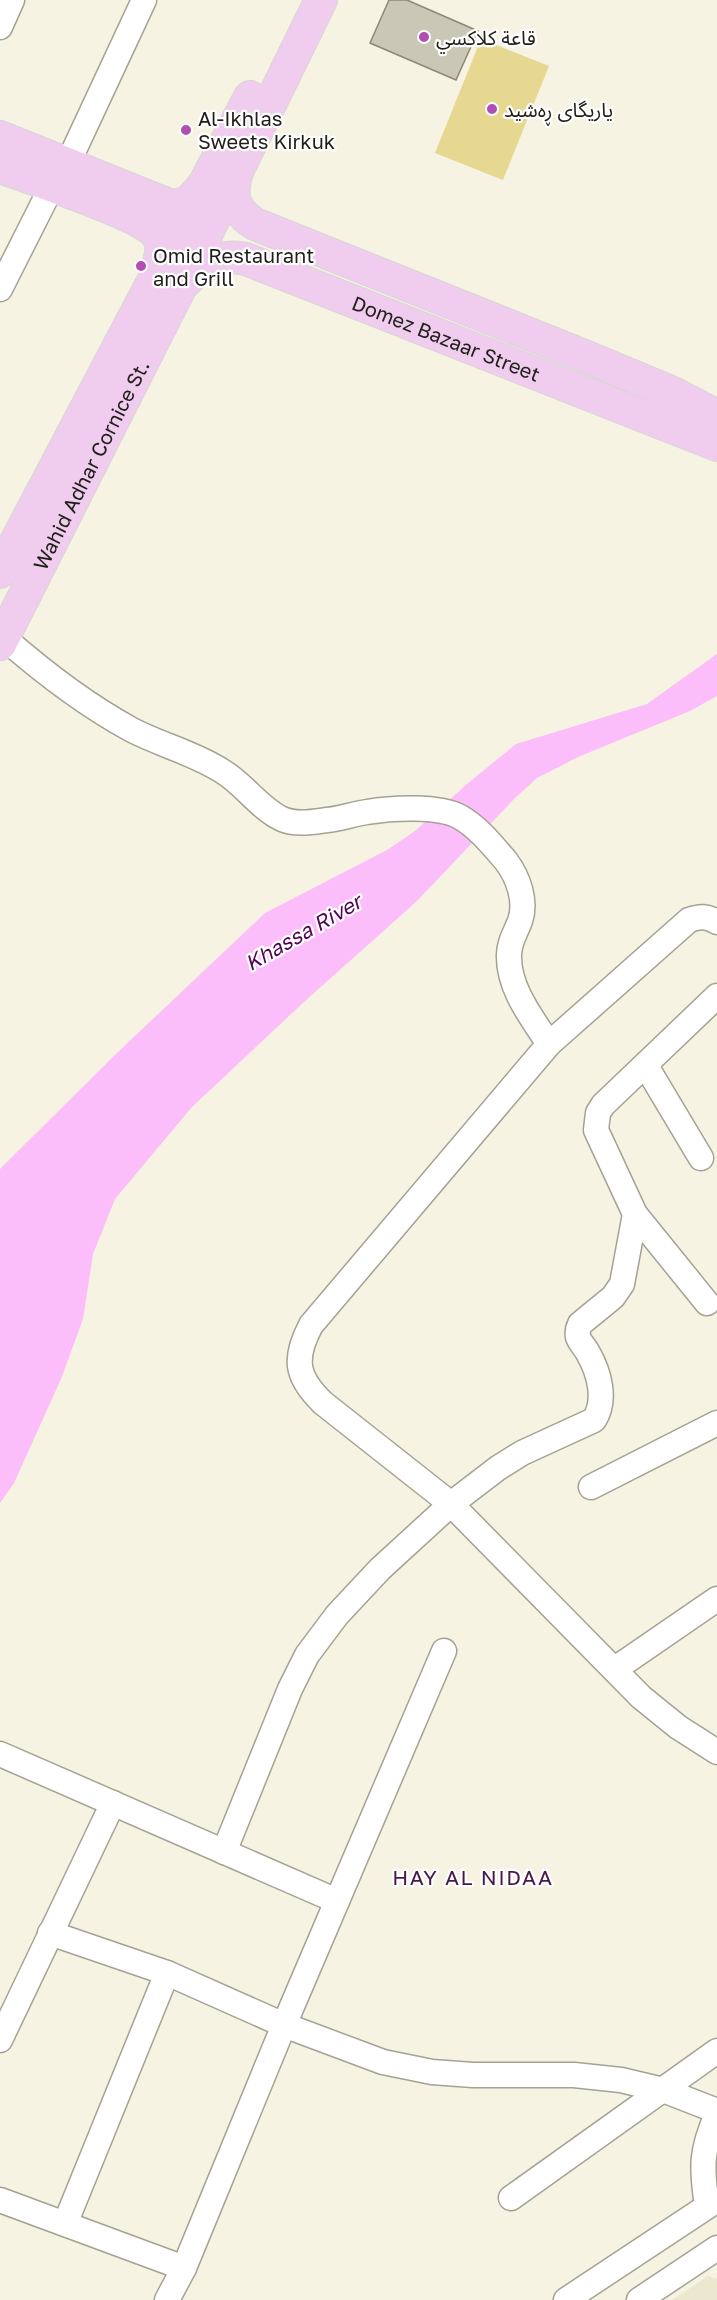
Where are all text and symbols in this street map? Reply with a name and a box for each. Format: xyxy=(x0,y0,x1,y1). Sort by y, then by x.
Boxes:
place label: قاعة كلاكسي xyxy=(436,25,536,54)
marker: قاعة كلاكسي xyxy=(417,30,431,44)
place label: یاریگای ڕەشید xyxy=(504,97,613,127)
marker: یاریگای ڕەشید xyxy=(485,102,499,116)
place label: Al-Ikhlas Sweets Kirkuk xyxy=(198,106,335,153)
marker: Al-Ikhlas Sweets Kirkuk xyxy=(179,123,193,137)
place label: Omid Restaurant and Grill xyxy=(153,243,314,290)
marker: Omid Restaurant and Grill xyxy=(134,259,148,273)
street label: Domez Bazaar Street xyxy=(349,290,544,386)
street label: Wahid Adhar Cornice St. xyxy=(28,356,154,574)
water label: Khassa River xyxy=(240,887,368,976)
district label: HAY AL NIDAA xyxy=(392,1864,554,1890)

